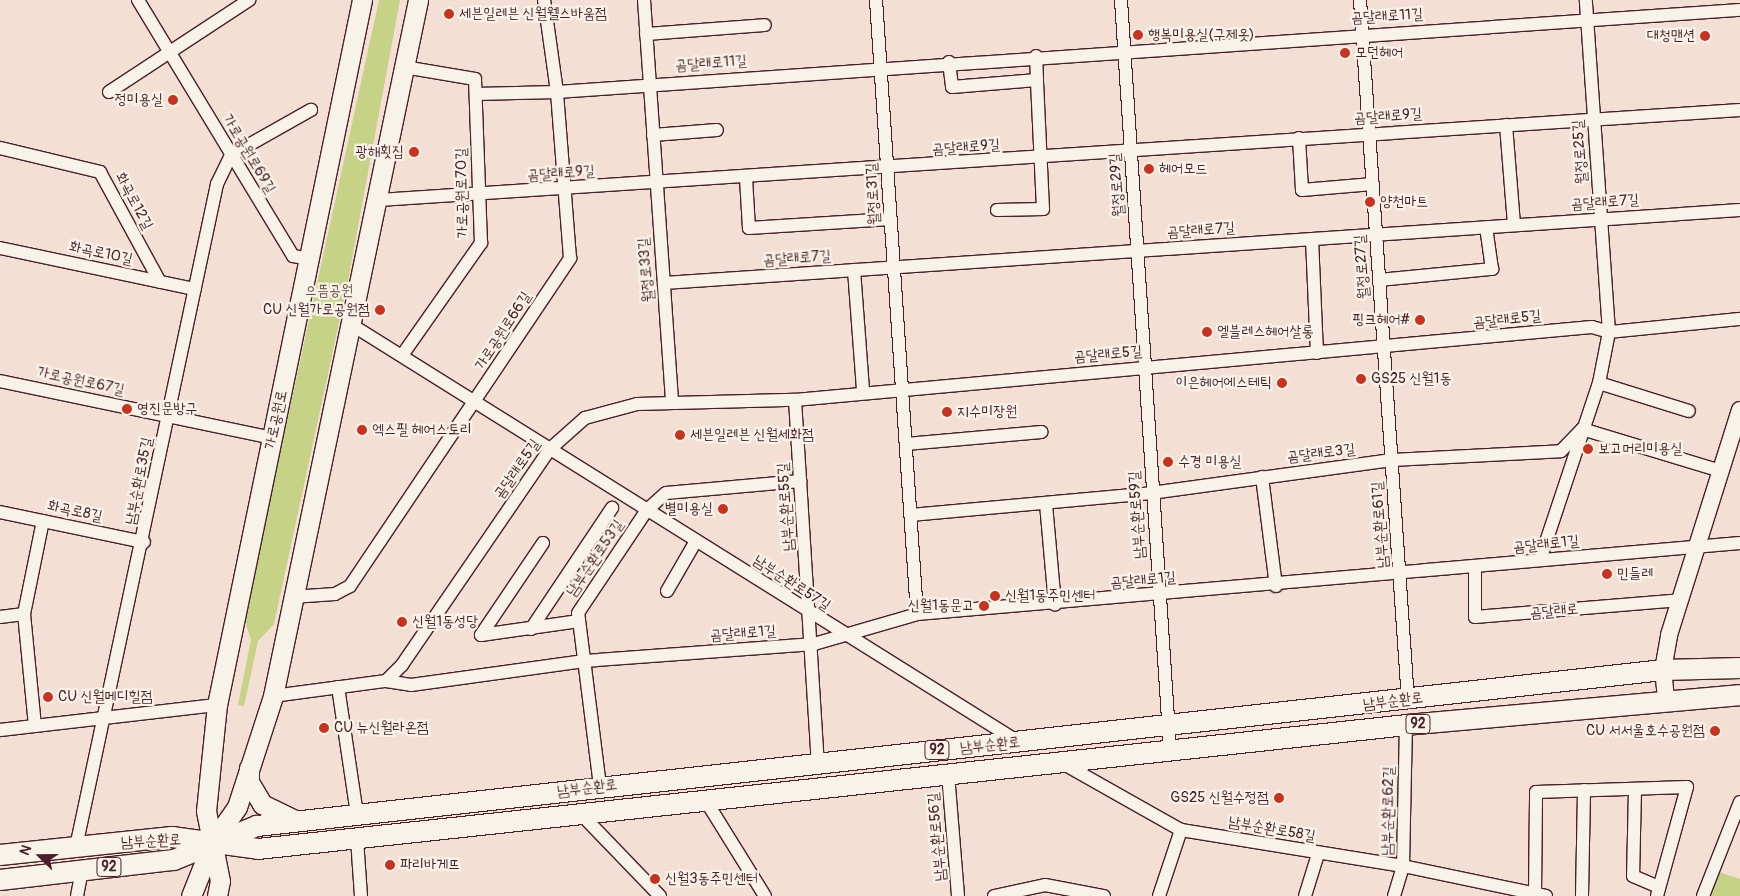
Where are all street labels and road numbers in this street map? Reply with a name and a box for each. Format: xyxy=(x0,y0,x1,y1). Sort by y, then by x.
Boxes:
street label: 곰달래로11길 xyxy=(1351,5,1423,27)
street label: 곰달래로11길 xyxy=(674,52,748,74)
street label: 곰달래로9길 xyxy=(1353,105,1423,127)
street label: 가로공원로69길 xyxy=(218,111,280,197)
street label: 월정로25길 xyxy=(1569,119,1591,185)
street label: 곰달래로9길 xyxy=(931,136,1001,158)
street label: 가로공원로70길 xyxy=(452,148,472,238)
street label: 월정로29길 xyxy=(1106,152,1128,218)
street label: 곰달래로9길 xyxy=(526,162,596,184)
street label: 월정로31길 xyxy=(862,162,884,226)
street label: 화곡로12길 xyxy=(111,169,157,233)
street label: 곰달래로7길 xyxy=(1570,191,1640,213)
street label: 곰달래로7길 xyxy=(1166,219,1236,241)
street label: 월정로27길 xyxy=(1351,234,1373,300)
street label: 월정로33길 xyxy=(634,237,658,303)
street label: 화곡로10길 xyxy=(68,238,134,268)
street label: 곰달래로7길 xyxy=(762,247,832,269)
street label: 가로공원로66길 xyxy=(471,288,535,374)
street label: 곰달래로5길 xyxy=(1472,306,1542,332)
street label: 곰달래로5길 xyxy=(1073,342,1143,366)
street label: 가로공원로67길 xyxy=(36,363,126,399)
street label: 가로공원로 xyxy=(261,389,291,451)
street label: 남부순환로35길 xyxy=(122,436,156,526)
street label: 곰달래로5길 xyxy=(490,436,544,502)
street label: 곰달래로3길 xyxy=(1286,440,1356,466)
street label: 남부순환로55길 xyxy=(774,462,798,552)
street label: 남부순환로59길 xyxy=(1125,470,1149,560)
street label: 남부순환로61길 xyxy=(1368,481,1392,569)
street label: 화곡로8길 xyxy=(46,496,104,526)
street label: 남부순환로53길 xyxy=(563,516,627,600)
street label: 곰달래로1길 xyxy=(1512,532,1580,556)
street label: 남부순환로57길 xyxy=(750,551,834,615)
street label: 곰달래로1길 xyxy=(1109,568,1177,592)
street label: 곰달래로 xyxy=(1529,600,1579,622)
street label: 곰달래로1길 xyxy=(709,622,777,644)
street label: 남부순환로 xyxy=(1362,688,1424,714)
road number: 92 xyxy=(1404,712,1432,736)
street label: 남부순환로 xyxy=(959,733,1021,757)
road number: 92 xyxy=(923,738,951,762)
street label: 남부순환로62길 xyxy=(1378,766,1398,856)
street label: 남부순환로 xyxy=(556,775,618,801)
street label: 남부순환로56길 xyxy=(924,792,950,882)
street label: 남부순환로58길 xyxy=(1227,812,1317,846)
street label: 남부순환로 xyxy=(120,830,182,852)
road number: 92 xyxy=(95,856,123,879)

